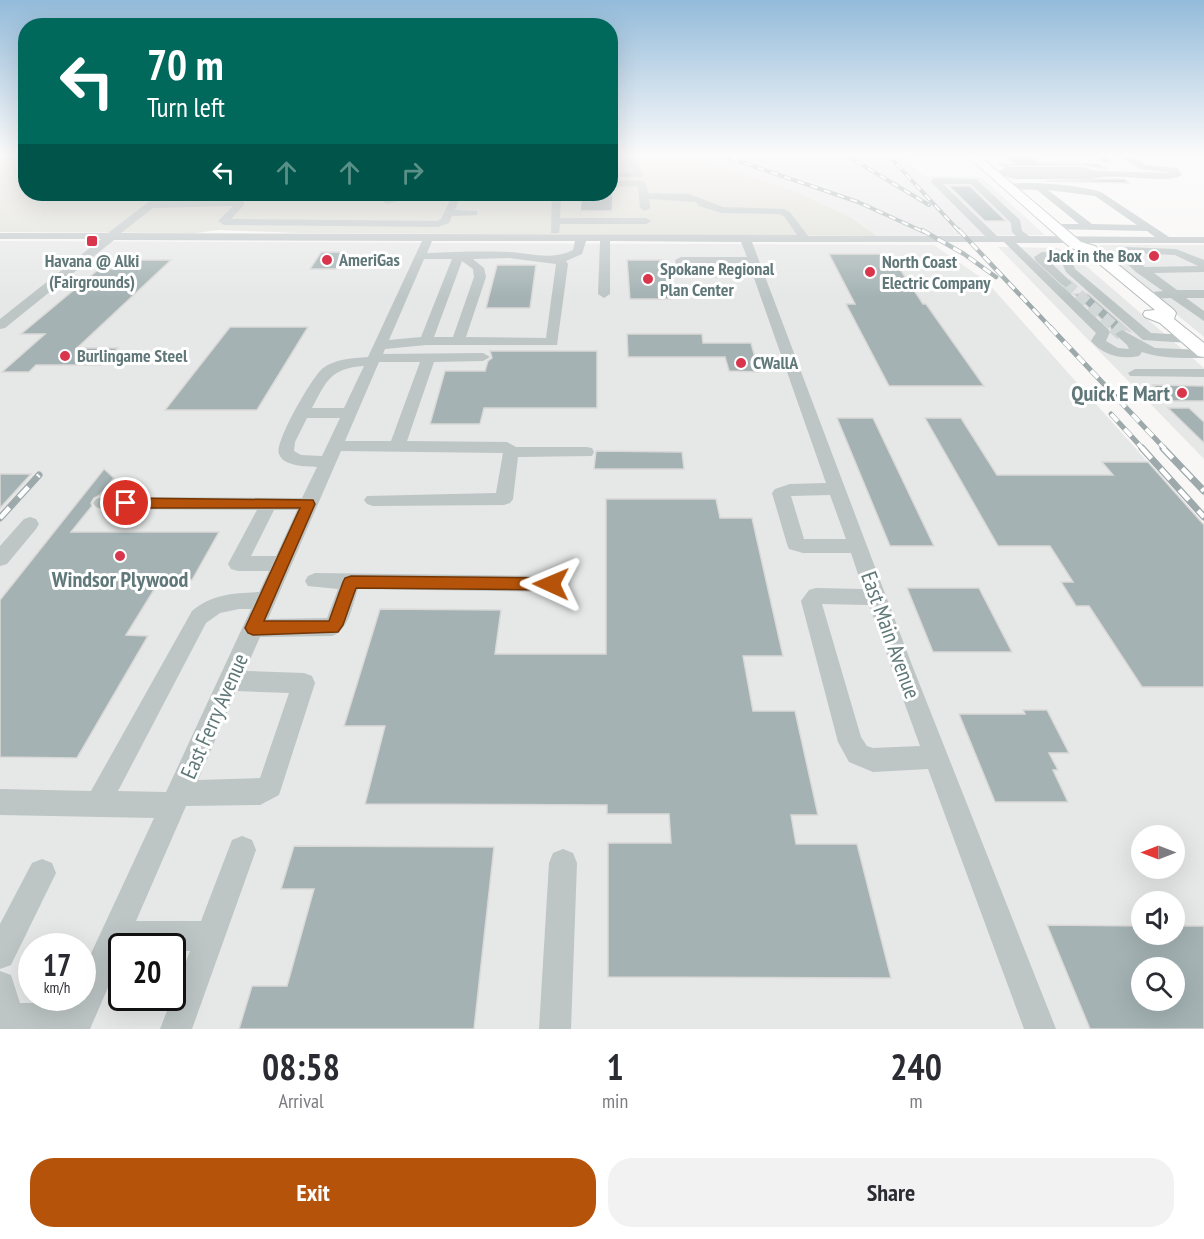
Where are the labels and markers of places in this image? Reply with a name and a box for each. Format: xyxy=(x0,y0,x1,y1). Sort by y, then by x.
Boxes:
marker: Havana @ Alki (Fairgrounds) xyxy=(85,234,99,248)
place label: Jack in the Box xyxy=(1047,244,1142,267)
place label: AmeriGas xyxy=(338,248,400,271)
place label: Havana @ Alki (Fairgrounds) xyxy=(45,249,139,293)
marker: Jack in the Box xyxy=(1147,249,1161,263)
place label: North Coast Electric Company xyxy=(882,250,991,294)
marker: AmeriGas xyxy=(320,253,334,267)
place label: Spokane Regional Plan Center xyxy=(660,257,775,301)
marker: North Coast Electric Company xyxy=(863,265,877,279)
marker: Spokane Regional Plan Center xyxy=(641,272,655,286)
place label: Burlingame Steel xyxy=(77,344,188,367)
marker: Burlingame Steel xyxy=(58,349,72,363)
place label: CWallA xyxy=(753,351,799,374)
marker: CWallA xyxy=(734,356,748,370)
place label: Quick E Mart xyxy=(1071,379,1171,407)
marker: Quick E Mart xyxy=(1175,386,1189,400)
pin xyxy=(100,477,151,528)
marker: Windsor Plywood xyxy=(113,549,127,563)
place label: Windsor Plywood xyxy=(51,565,188,593)

